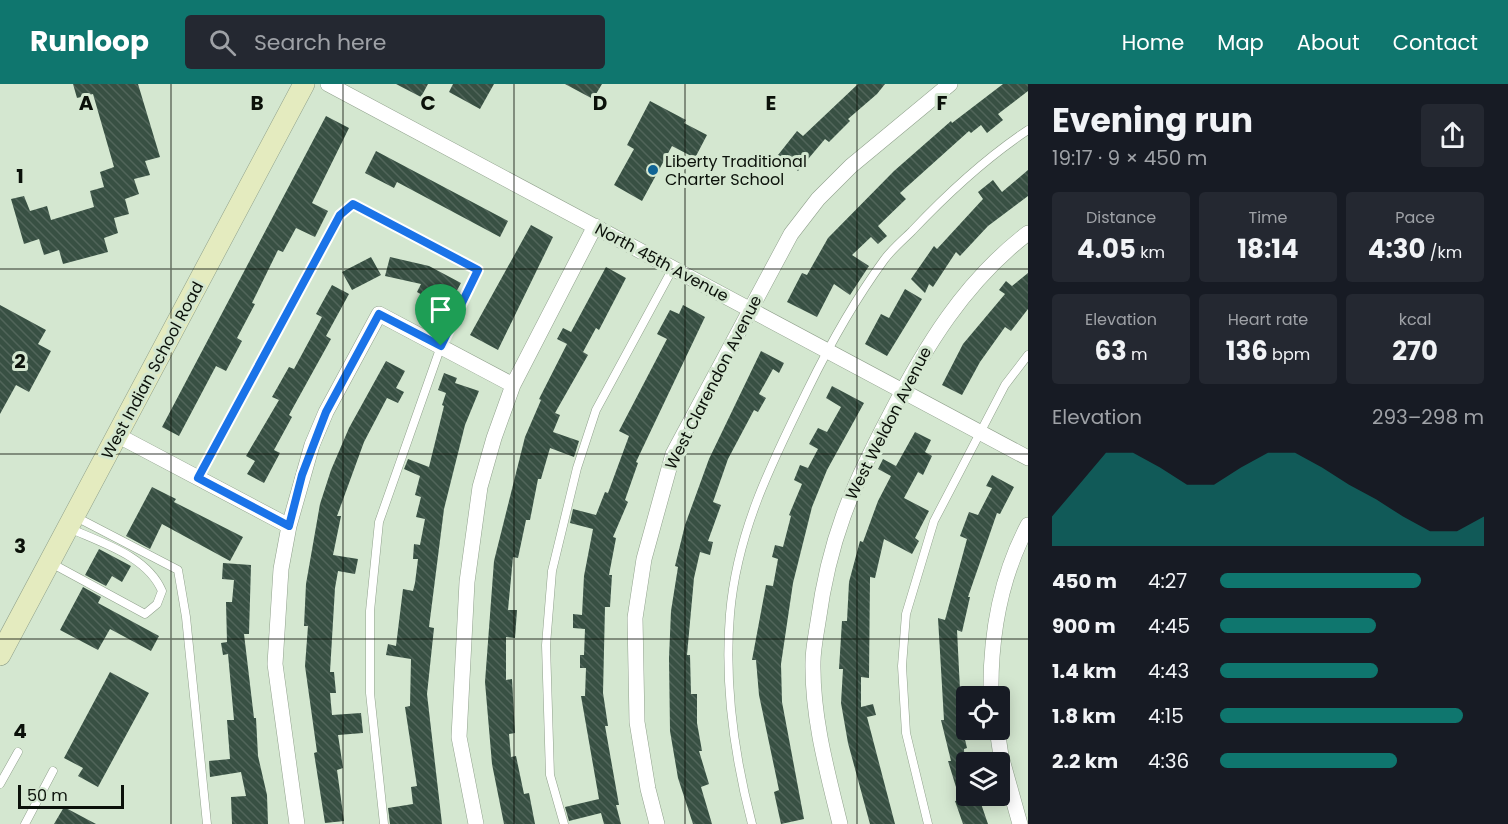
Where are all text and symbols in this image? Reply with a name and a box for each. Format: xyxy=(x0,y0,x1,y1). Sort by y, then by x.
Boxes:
search box xyxy=(185,15,605,69)
text: Runloop xyxy=(30,22,149,61)
icon: search xyxy=(206,26,239,59)
text: Search here xyxy=(254,27,386,58)
text: Home xyxy=(1122,28,1184,57)
text: Map xyxy=(1217,28,1264,57)
text: About xyxy=(1297,28,1360,57)
text: Contact xyxy=(1393,28,1478,57)
text: A xyxy=(79,89,94,117)
text: B xyxy=(250,89,264,117)
text: C xyxy=(420,89,436,117)
text: D xyxy=(593,89,607,117)
text: E xyxy=(766,89,776,117)
text: F xyxy=(937,89,948,117)
text: Evening run xyxy=(1052,97,1253,144)
button: share xyxy=(1421,104,1484,167)
text: 19:17 · 9 × 450 m xyxy=(1052,144,1207,172)
place label: Liberty Traditional Charter School xyxy=(665,150,807,191)
text: 1 xyxy=(16,162,24,190)
marker: Liberty Traditional Charter School xyxy=(646,163,660,177)
text: Distance xyxy=(1086,206,1156,229)
text: Time xyxy=(1249,206,1288,229)
text: Pace xyxy=(1395,206,1435,229)
street label: North 45th Avenue xyxy=(591,217,733,307)
text: 4.05 xyxy=(1077,231,1136,267)
text: 18:14 xyxy=(1237,231,1299,267)
text: 4:30 xyxy=(1368,231,1426,267)
text: km xyxy=(1136,241,1165,264)
text: /km xyxy=(1426,241,1462,264)
street label: West Indian School Road xyxy=(96,277,209,463)
pin xyxy=(415,284,466,346)
street label: West Clarendon Avenue xyxy=(659,291,768,473)
icon: arrive xyxy=(424,293,457,326)
text: Elevation xyxy=(1085,308,1157,331)
text: Heart rate xyxy=(1228,308,1308,331)
text: kcal xyxy=(1399,308,1431,331)
text: 63 xyxy=(1094,333,1127,369)
text: 136 xyxy=(1226,333,1268,369)
text: 270 xyxy=(1392,333,1438,369)
street label: West Weldon Avenue xyxy=(840,343,937,504)
text: m xyxy=(1127,343,1148,366)
text: bpm xyxy=(1268,343,1310,366)
text: 2 xyxy=(14,347,26,375)
text: Elevation xyxy=(1052,403,1142,431)
text: 293–298 m xyxy=(1372,403,1484,431)
text: 3 xyxy=(14,532,26,560)
text: 450 m xyxy=(1052,567,1117,595)
text: 4:27 xyxy=(1148,567,1187,595)
text: 900 m xyxy=(1052,612,1116,640)
text: 4:45 xyxy=(1148,612,1190,640)
text: 1.4 km xyxy=(1052,657,1116,685)
text: 4:43 xyxy=(1148,657,1189,685)
map controls xyxy=(956,686,1010,806)
button: locate xyxy=(956,686,1010,740)
text: 1.8 km xyxy=(1052,702,1116,730)
text: 4:15 xyxy=(1148,702,1184,730)
text: 4 xyxy=(13,717,27,745)
text: 2.2 km xyxy=(1052,747,1118,775)
text: 4:36 xyxy=(1148,747,1189,775)
button: layers xyxy=(956,752,1010,806)
scale bar xyxy=(18,782,124,810)
text: 50 m xyxy=(27,784,68,807)

